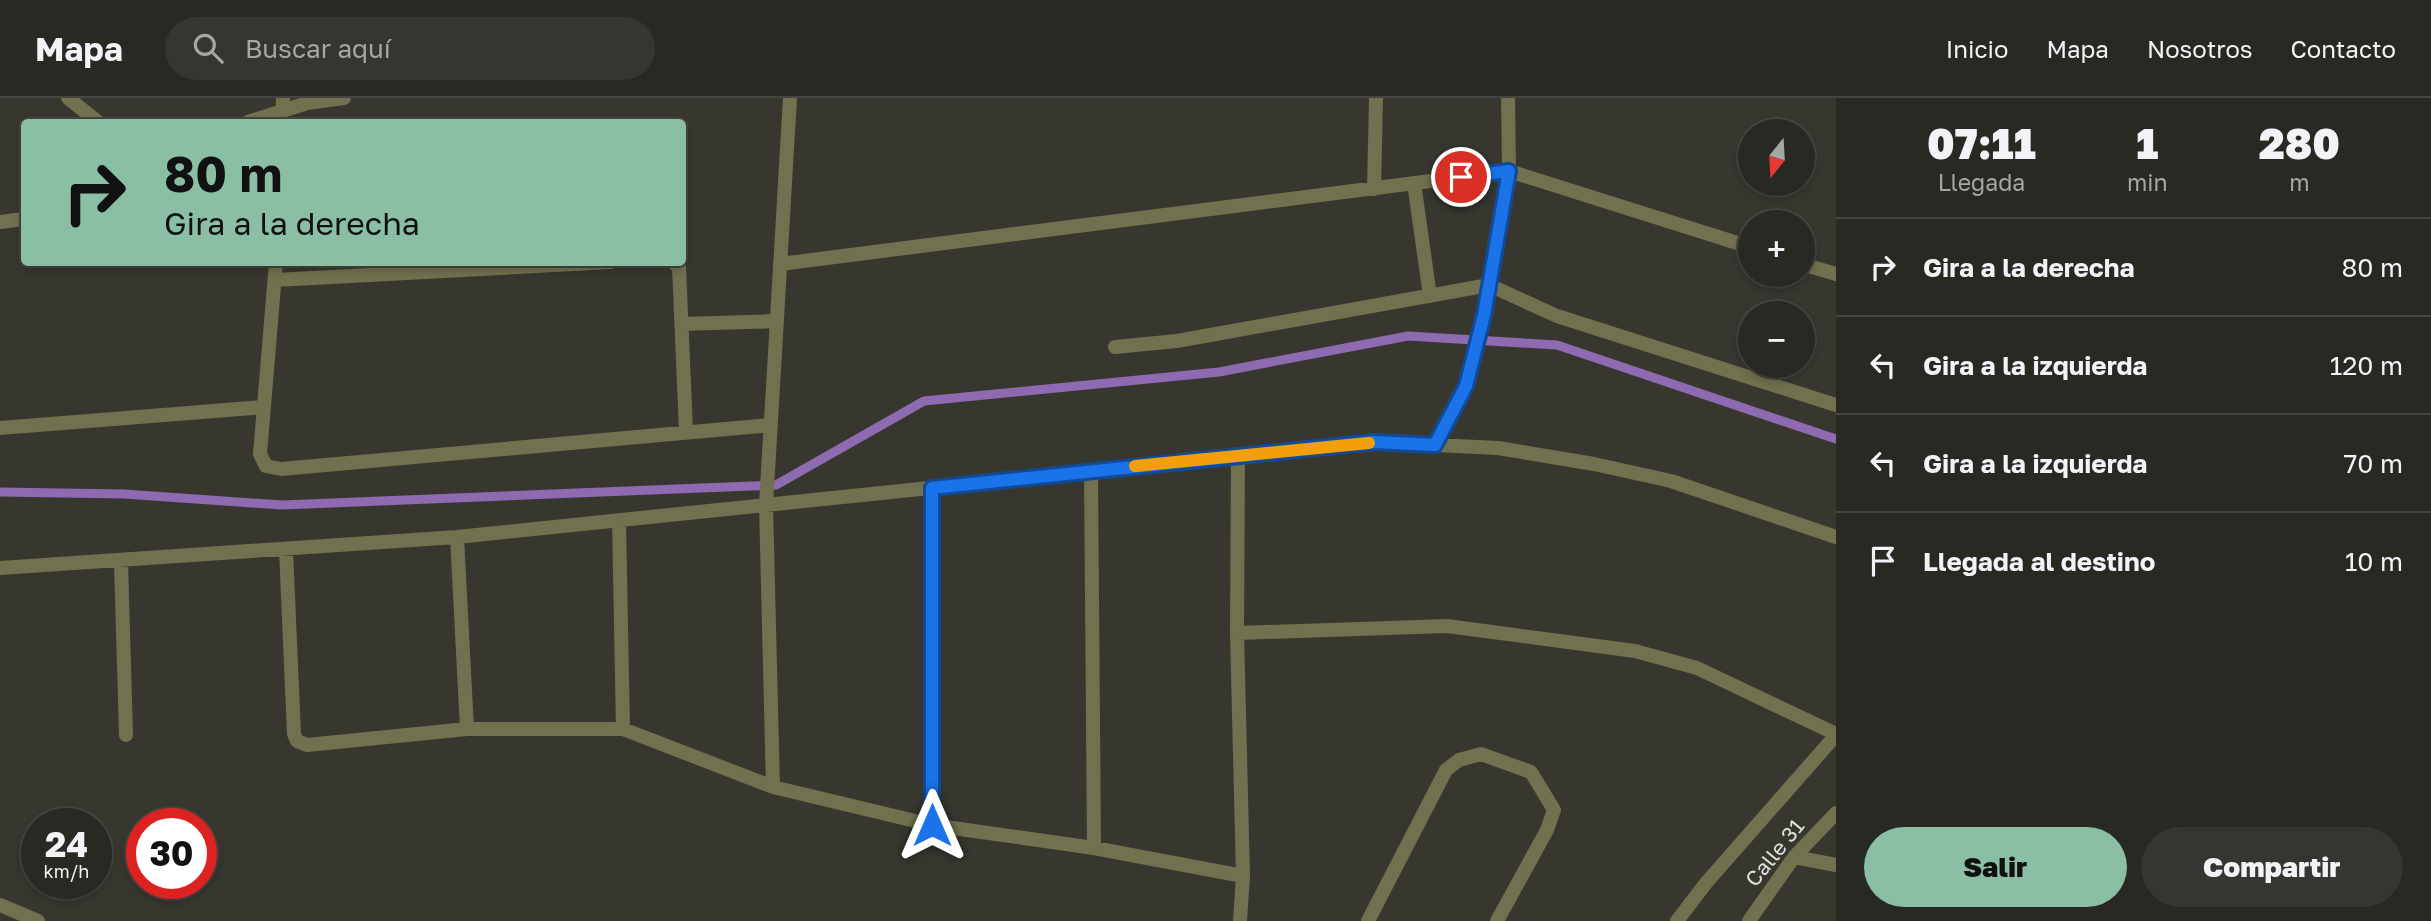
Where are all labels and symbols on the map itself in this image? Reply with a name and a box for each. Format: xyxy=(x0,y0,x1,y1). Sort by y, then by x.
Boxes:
north arrow xyxy=(1738,119,1815,196)
pin xyxy=(1431,147,1491,207)
position arrow xyxy=(895,788,969,862)
speed limit sign: 30 xyxy=(126,808,217,899)
street label: Calle 31 xyxy=(1739,813,1809,891)

